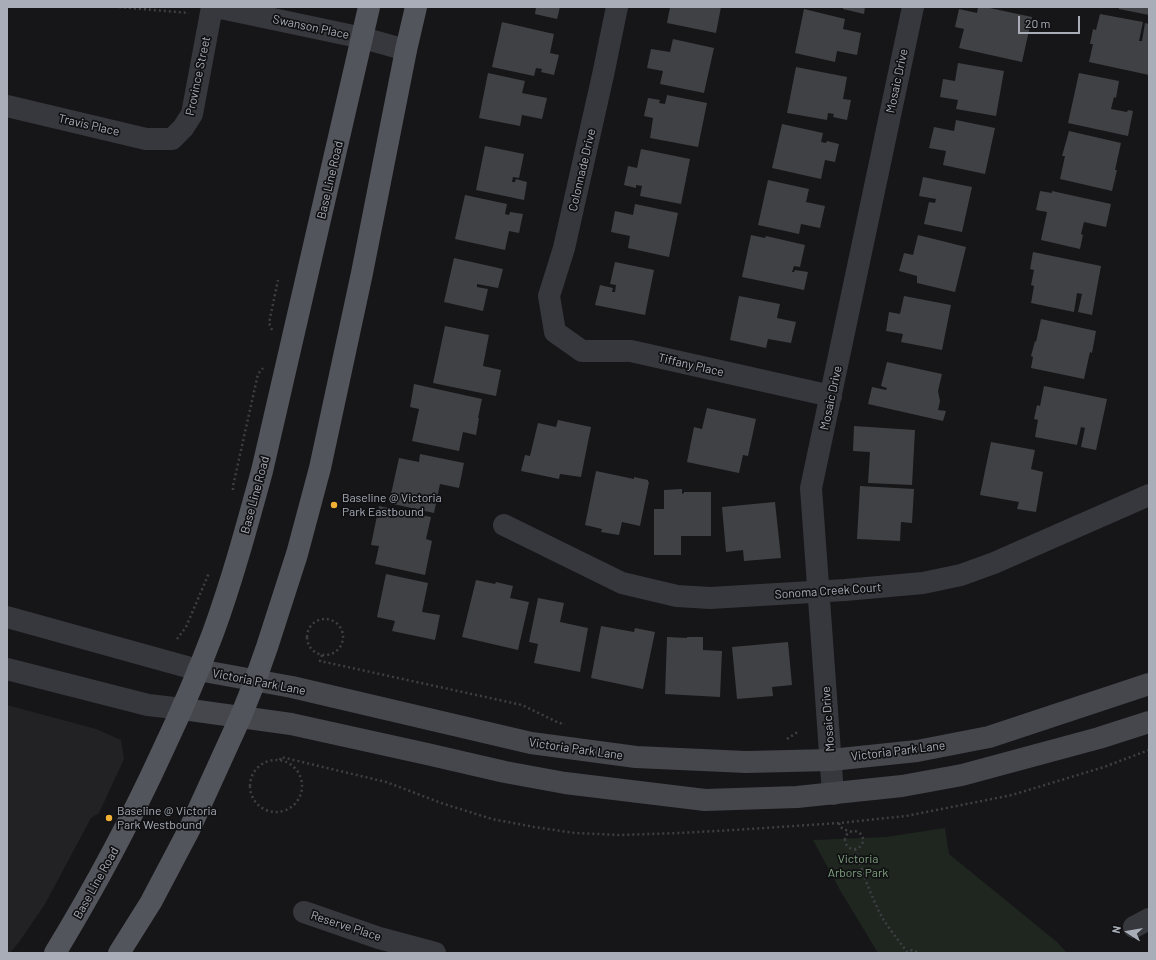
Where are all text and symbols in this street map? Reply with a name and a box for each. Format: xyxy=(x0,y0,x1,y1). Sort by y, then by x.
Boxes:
scale bar xyxy=(1020,8,1082,34)
street label: Swanson Place xyxy=(271,12,351,42)
text: 20 m xyxy=(1025,16,1051,30)
street label: Province Street xyxy=(183,35,213,117)
street label: Mosaic Drive xyxy=(883,47,911,115)
street label: Travis Place xyxy=(57,111,121,139)
street label: Colonnade Drive xyxy=(566,127,598,213)
street label: Base Line Road xyxy=(314,140,346,220)
street label: Tiffany Place xyxy=(657,350,725,380)
street label: Mosaic Drive xyxy=(817,364,845,432)
street label: Base Line Road xyxy=(238,455,272,535)
place label: Baseline @ Victoria Park Eastbound xyxy=(342,491,442,519)
marker: Baseline @ Victoria Park Eastbound xyxy=(329,500,339,510)
street label: Sonoma Creek Court xyxy=(774,580,882,602)
street label: Victoria Park Lane xyxy=(211,666,307,698)
street label: Mosaic Drive xyxy=(819,686,837,752)
street label: Victoria Park Lane xyxy=(528,735,624,763)
street label: Victoria Park Lane xyxy=(850,738,946,764)
place label: Baseline @ Victoria Park Westbound xyxy=(117,804,217,832)
marker: Baseline @ Victoria Park Westbound xyxy=(104,813,114,823)
street label: Base Line Road xyxy=(70,845,122,921)
park label: Victoria Arbors Park xyxy=(828,852,888,880)
street label: Reserve Place xyxy=(309,908,383,944)
north arrow xyxy=(1108,912,1148,952)
text: N xyxy=(1109,924,1123,934)

